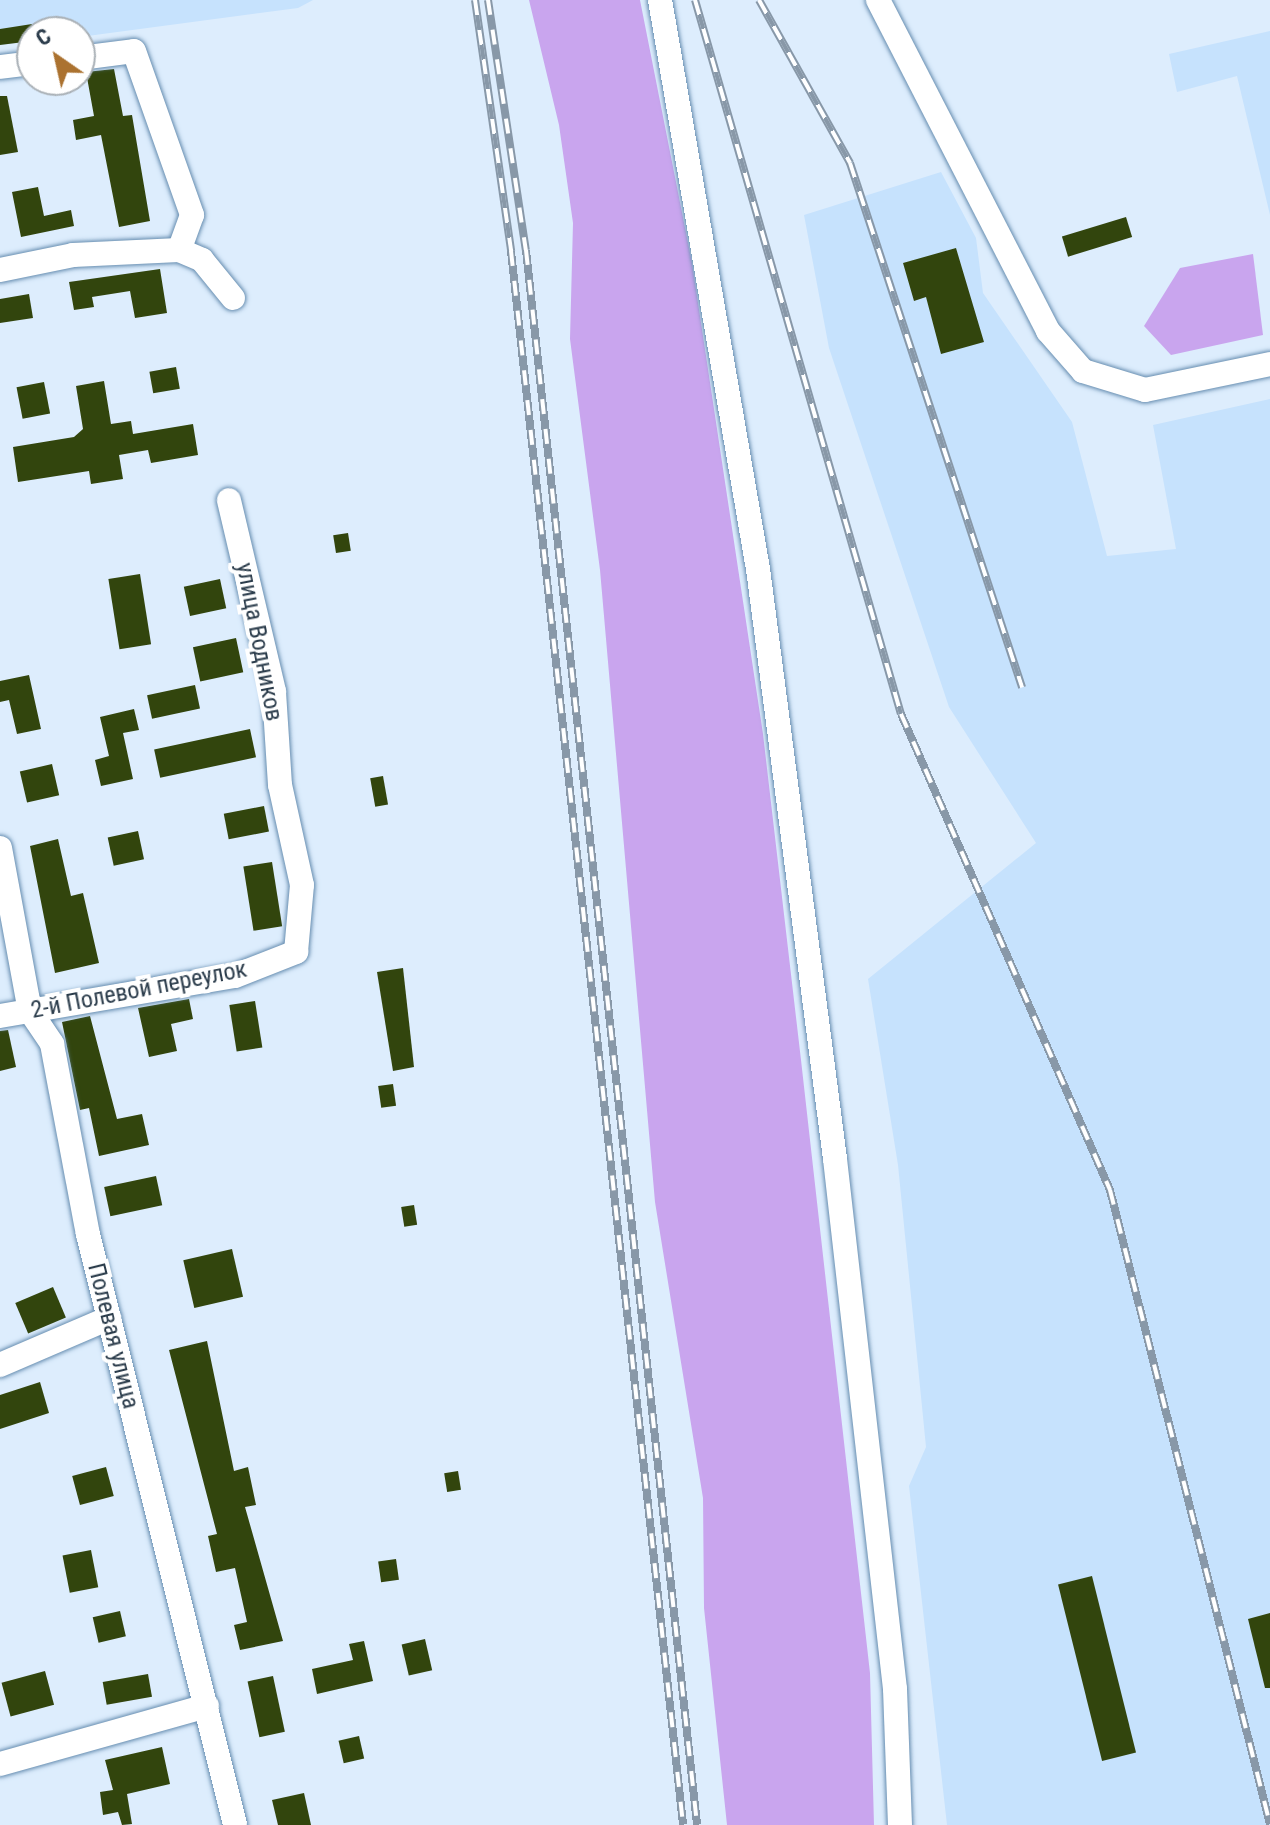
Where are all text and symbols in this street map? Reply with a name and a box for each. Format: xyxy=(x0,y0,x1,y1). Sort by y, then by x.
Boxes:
north arrow xyxy=(16,16,96,96)
text: С xyxy=(31,23,56,51)
street label: улица Водников xyxy=(230,560,288,724)
street label: 2-й Полевой переулок xyxy=(29,955,249,1025)
street label: Полевая улица xyxy=(81,1260,145,1412)

